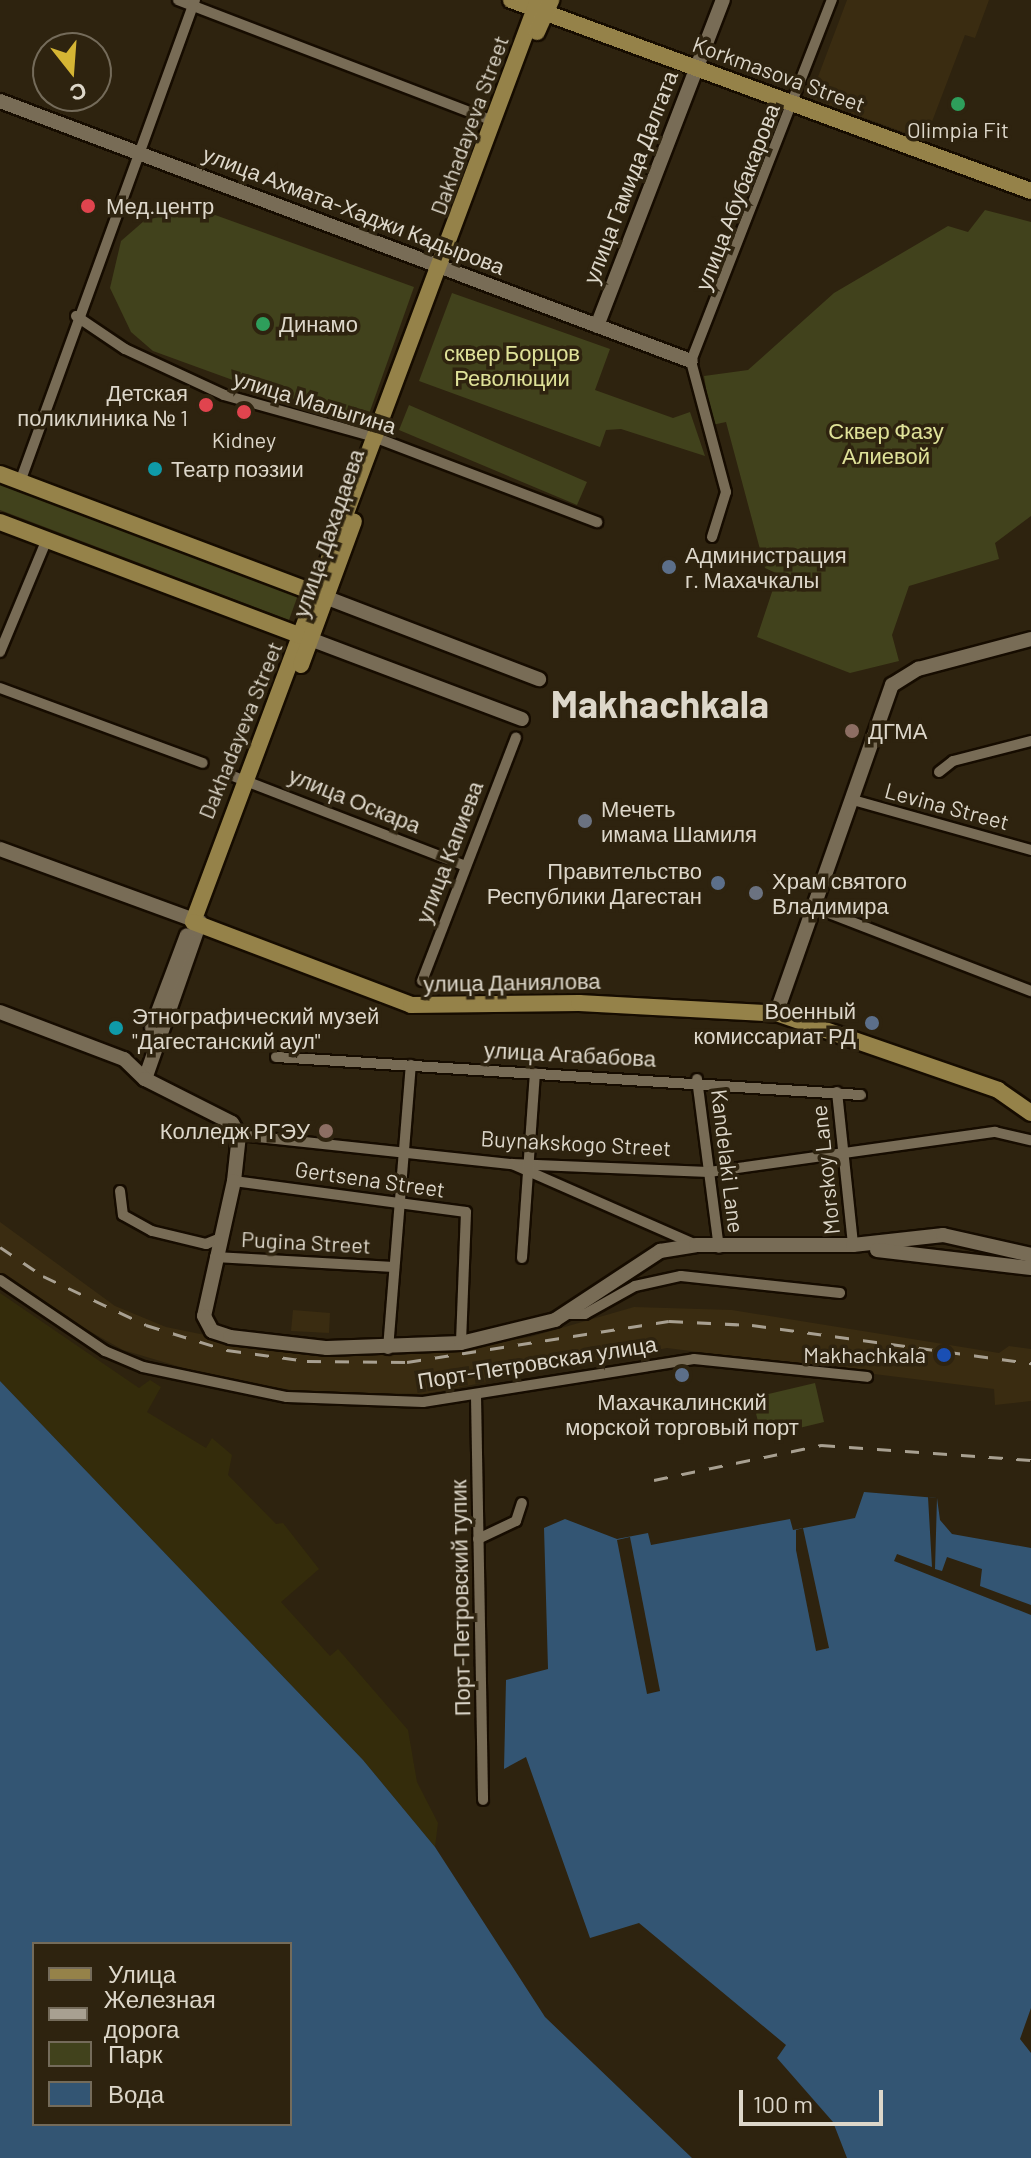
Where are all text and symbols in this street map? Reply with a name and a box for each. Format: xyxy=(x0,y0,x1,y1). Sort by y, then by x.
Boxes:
street label: Korkmasova Street xyxy=(689,31,869,117)
north arrow xyxy=(32,32,112,112)
street label: Dakhadayeva Street xyxy=(424,32,514,218)
street label: улица Гамида Далгата xyxy=(577,67,683,287)
text: С xyxy=(67,78,90,108)
marker: Olimpia Fit xyxy=(949,95,967,113)
street label: улица Абубакарова xyxy=(689,100,785,294)
place label: Olimpia Fit xyxy=(907,117,1009,143)
street label: улица Ахмата-Хаджи Кадырова xyxy=(199,140,509,280)
place label: Мед.центр xyxy=(106,193,214,219)
marker: Мед.центр xyxy=(77,195,99,217)
place label: Динамо xyxy=(279,311,358,337)
marker: Динамо xyxy=(254,315,272,333)
park label: сквер Борцов Революции xyxy=(444,339,580,390)
street label: улица Малыгина xyxy=(230,365,400,439)
place label: Детская поликлиника № 1 xyxy=(17,379,188,430)
marker: Детская поликлиника № 1 xyxy=(195,394,217,416)
marker: Kidney xyxy=(233,401,255,423)
park label: Сквер Фазу Алиевой xyxy=(828,417,944,468)
place label: Kidney xyxy=(212,427,276,453)
street label: улица Дахадаева xyxy=(287,446,369,620)
place label: Театр поэзии xyxy=(171,456,304,482)
marker: Театр поэзии xyxy=(146,460,164,478)
place label: Администрация г. Махачкалы xyxy=(685,541,847,592)
marker: Администрация г. Махачкалы xyxy=(660,558,678,576)
street label: Dakhadayeva Street xyxy=(192,637,288,823)
district label: Makhachkala xyxy=(551,681,769,727)
place label: ДГМА xyxy=(868,718,927,744)
marker: ДГМА xyxy=(843,722,861,740)
street label: улица Оскара xyxy=(285,762,425,838)
street label: улица Капиева xyxy=(410,777,488,927)
street label: Levina Street xyxy=(882,777,1012,835)
place label: Мечеть имама Шамиля xyxy=(601,795,757,846)
marker: Мечеть имама Шамиля xyxy=(576,812,594,830)
place label: Правительство Республики Дагестан xyxy=(487,857,702,908)
place label: Храм святого Владимира xyxy=(772,867,907,918)
marker: Правительство Республики Дагестан xyxy=(709,874,727,892)
marker: Храм святого Владимира xyxy=(747,884,765,902)
street label: улица Даниялова xyxy=(423,967,601,997)
place label: Военный комиссариат РД xyxy=(693,997,856,1048)
place label: Этнографический музей "Дагестанский аул" xyxy=(132,1002,379,1054)
marker: Военный комиссариат РД xyxy=(863,1014,881,1032)
marker: Этнографический музей "Дагестанский аул" xyxy=(107,1019,125,1037)
street label: улица Агабабова xyxy=(483,1036,657,1072)
street label: Kandelaki Lane xyxy=(706,1088,750,1234)
street label: Morskoy Lane xyxy=(805,1104,845,1236)
place label: Колледж РГЭУ xyxy=(160,1118,310,1144)
marker: Колледж РГЭУ xyxy=(317,1122,335,1140)
street label: Buynakskogo Street xyxy=(480,1125,672,1161)
street label: Gertsena Street xyxy=(293,1155,447,1203)
street label: Pugina Street xyxy=(241,1225,371,1259)
street label: Порт-Петровская улица xyxy=(415,1330,659,1394)
place label: Makhachkala xyxy=(803,1342,926,1368)
marker: Makhachkala xyxy=(933,1344,955,1366)
marker: Махачкалинский морской торговый порт xyxy=(673,1366,691,1384)
place label: Махачкалинский морской торговый порт xyxy=(565,1388,799,1440)
street label: Порт-Петровский тупик xyxy=(445,1479,475,1717)
legend xyxy=(32,1942,292,2126)
text: Улица xyxy=(108,1959,176,1988)
text: Железная дорога xyxy=(104,1984,216,2043)
text: Парк xyxy=(108,2039,162,2068)
scale bar xyxy=(743,2074,887,2124)
text: Вода xyxy=(108,2079,164,2108)
text: 100 m xyxy=(753,2089,813,2118)

